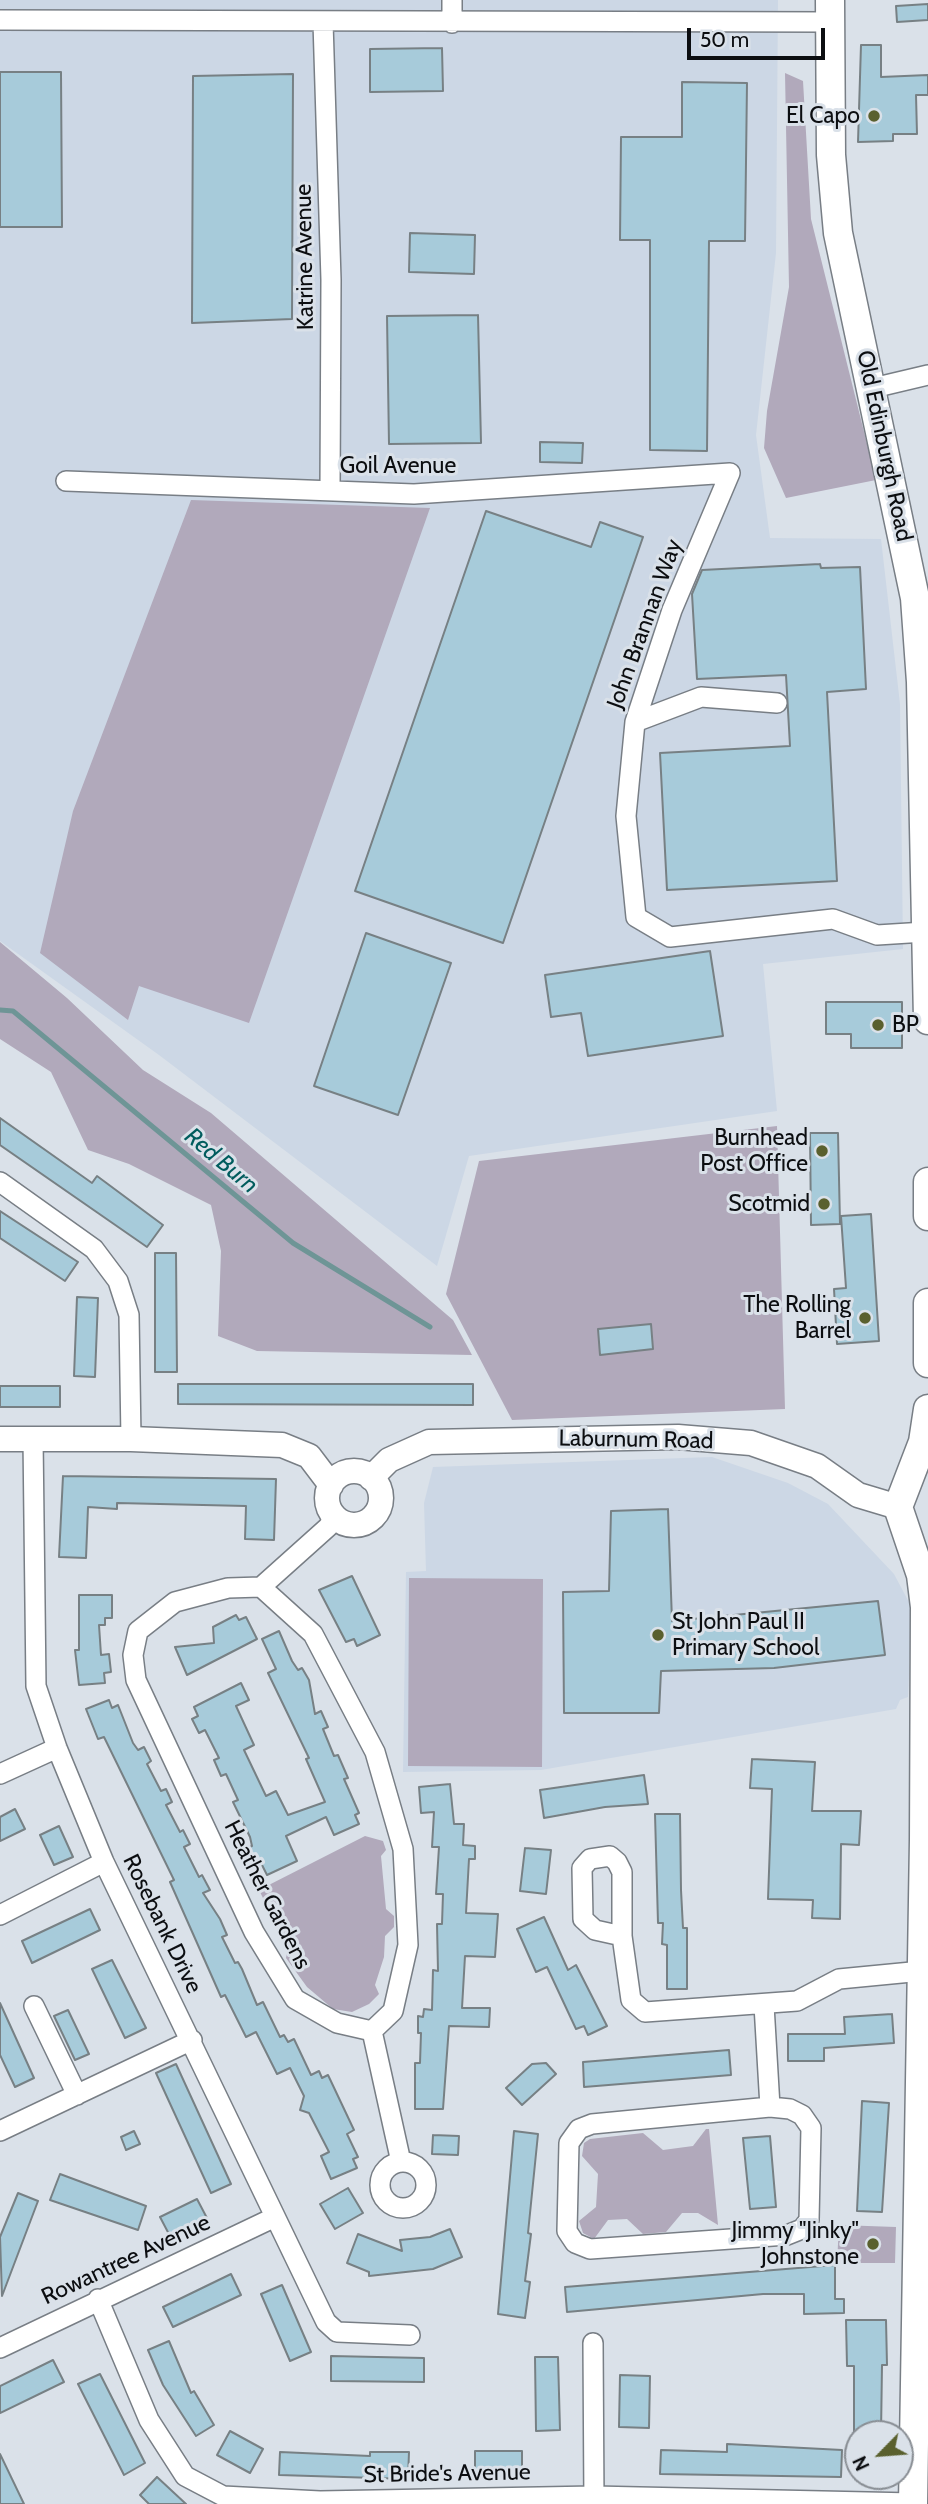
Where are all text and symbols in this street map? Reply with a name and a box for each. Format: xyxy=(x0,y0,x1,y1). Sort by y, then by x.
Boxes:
scale bar xyxy=(690,14,828,58)
text: 50 m xyxy=(700,27,749,52)
place label: El Capo xyxy=(786,102,860,130)
marker: El Capo xyxy=(866,108,882,124)
street label: Katrine Avenue xyxy=(290,184,320,330)
street label: Old Edinburgh Road xyxy=(850,348,918,544)
street label: Goil Avenue xyxy=(340,452,456,480)
street label: John Brannan Way xyxy=(602,536,688,712)
place label: BP xyxy=(892,1011,919,1039)
marker: BP xyxy=(870,1017,886,1033)
water label: Red Burn xyxy=(179,1122,263,1200)
place label: Burnhead Post Office xyxy=(700,1124,808,1178)
marker: Burnhead Post Office xyxy=(814,1143,830,1159)
place label: Scotmid xyxy=(728,1190,810,1218)
marker: Scotmid xyxy=(816,1196,832,1212)
place label: The Rolling Barrel xyxy=(743,1291,851,1345)
marker: The Rolling Barrel xyxy=(857,1310,873,1326)
street label: Laburnum Road xyxy=(558,1425,714,1455)
place label: St John Paul II Primary School xyxy=(672,1608,819,1662)
marker: St John Paul II Primary School xyxy=(650,1627,666,1643)
street label: Heather Gardens xyxy=(218,1816,316,1974)
street label: Rosebank Drive xyxy=(116,1850,208,1998)
street label: Rowantree Avenue xyxy=(37,2209,215,2311)
place label: Jimmy "Jinky" Johnstone xyxy=(732,2217,859,2271)
marker: Jimmy "Jinky" Johnstone xyxy=(865,2236,881,2252)
north arrow xyxy=(844,2420,914,2490)
text: N xyxy=(848,2452,875,2474)
street label: St Bride's Avenue xyxy=(363,2459,531,2489)

